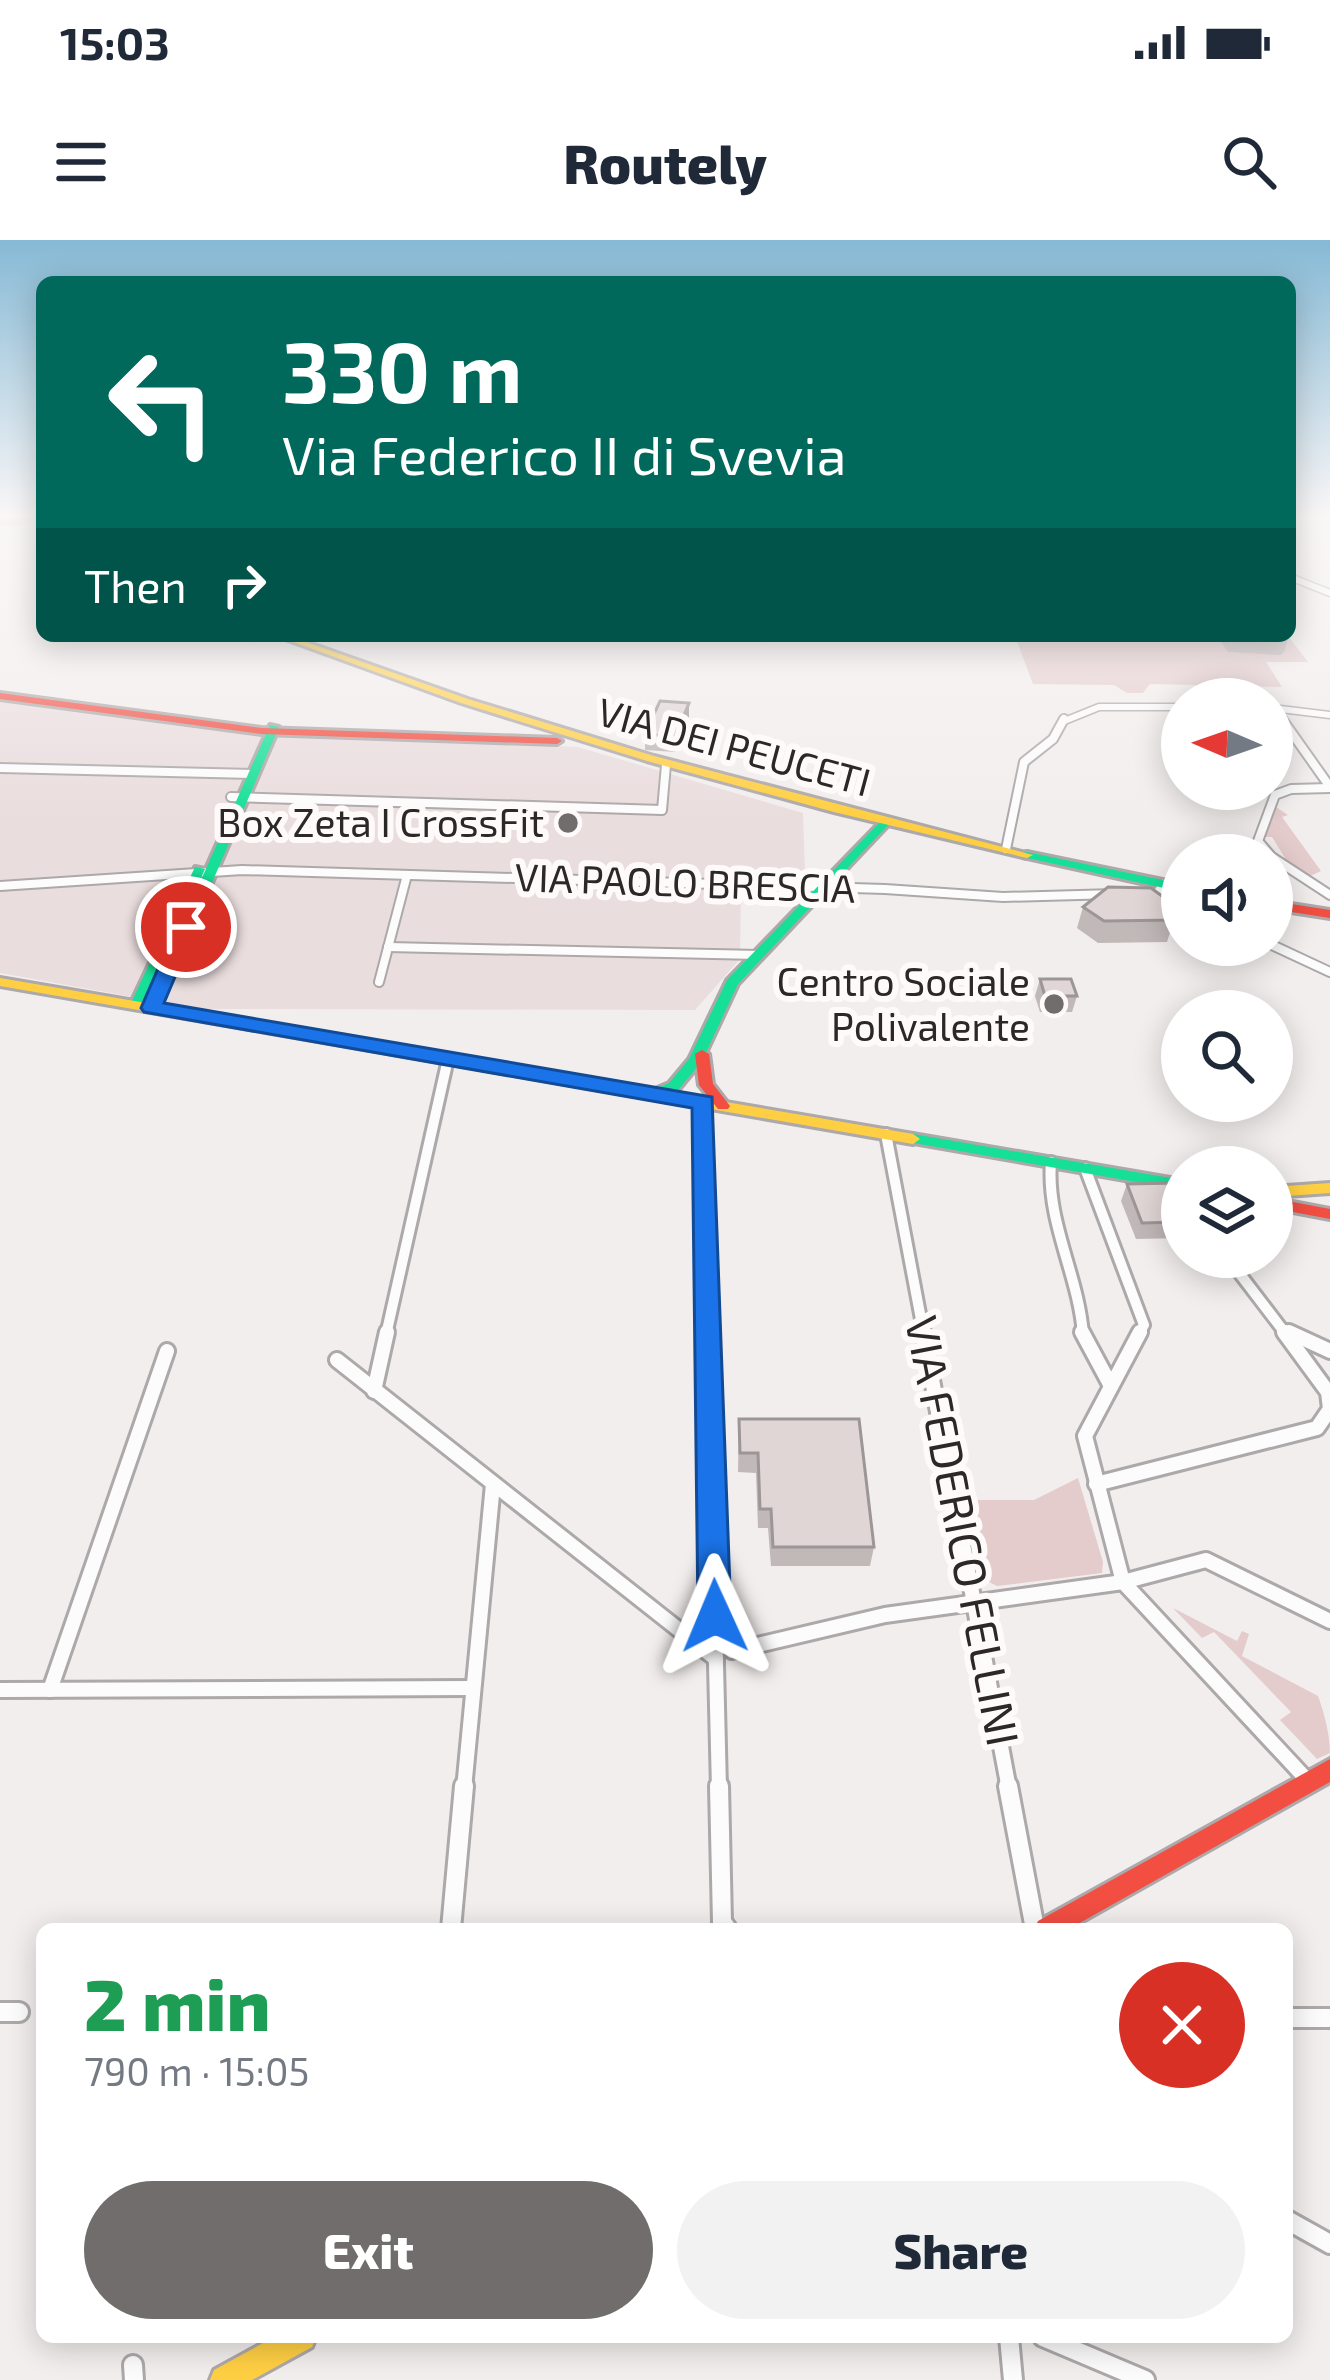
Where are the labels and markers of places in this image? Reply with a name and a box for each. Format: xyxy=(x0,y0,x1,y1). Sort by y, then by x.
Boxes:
place label: Box Zeta I CrossFit xyxy=(217,798,544,845)
marker: Box Zeta I CrossFit xyxy=(555,810,581,836)
pin xyxy=(135,876,237,978)
place label: Centro Sociale Polivalente xyxy=(777,957,1030,1049)
marker: Centro Sociale Polivalente xyxy=(1041,991,1067,1017)

